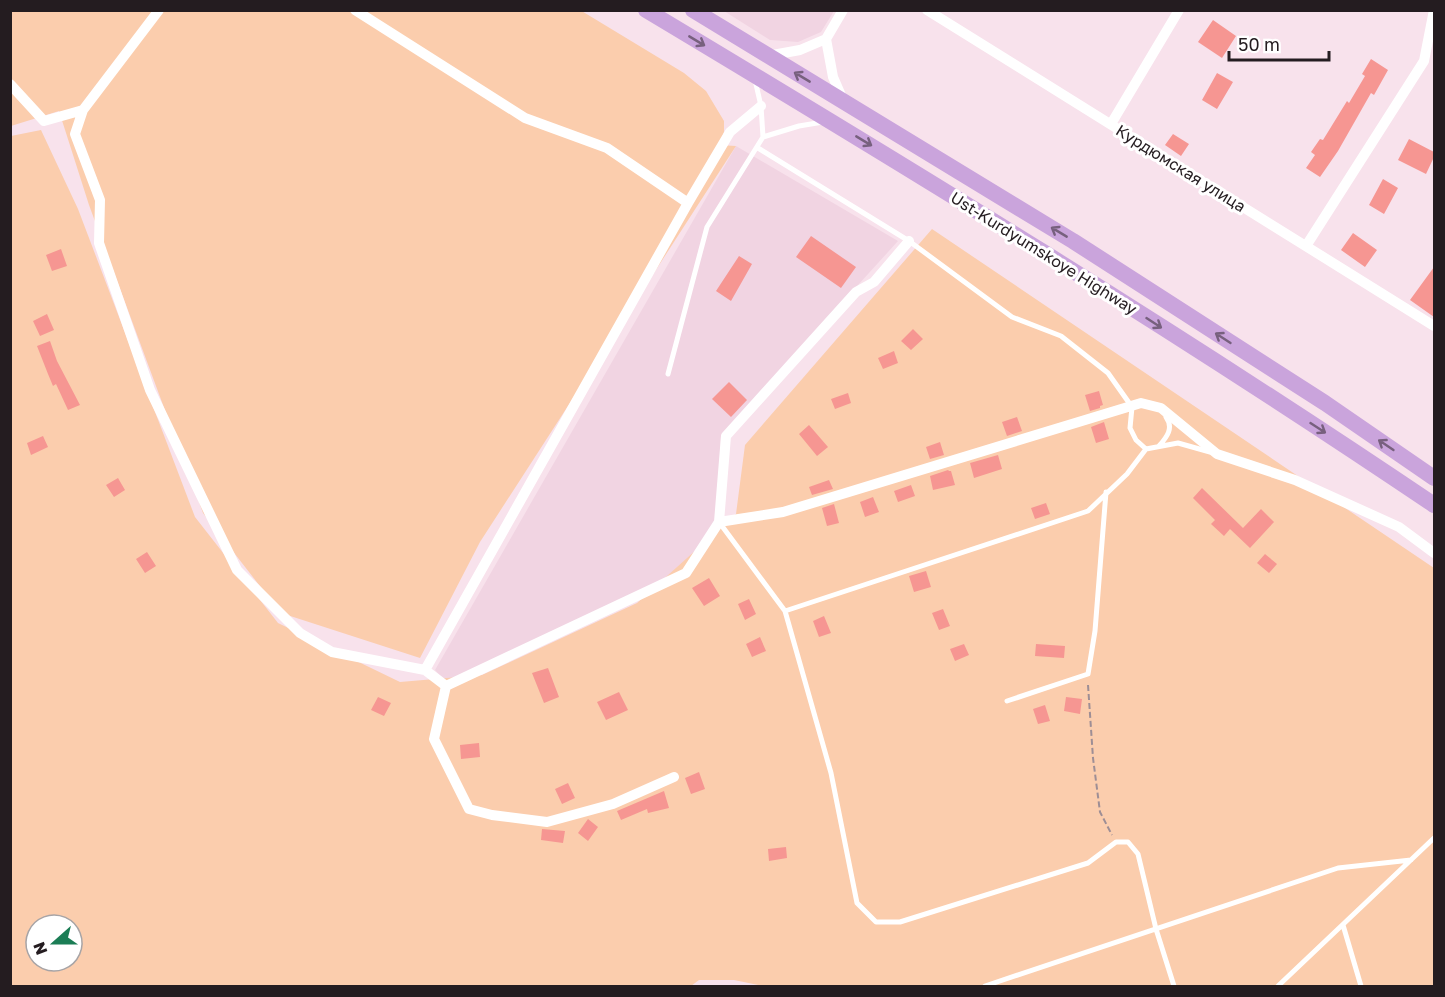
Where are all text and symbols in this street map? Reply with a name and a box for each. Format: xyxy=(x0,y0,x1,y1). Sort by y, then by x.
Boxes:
scale bar xyxy=(1229,24,1330,62)
text: 50 m xyxy=(1238,33,1280,55)
one-way arrow xyxy=(688,35,705,47)
one-way arrow xyxy=(794,71,811,83)
street label: Курдюмская улица xyxy=(1112,120,1250,216)
one-way arrow xyxy=(855,135,872,147)
street label: Ust-Kurdyumskoye Highway xyxy=(947,187,1141,319)
one-way arrow xyxy=(1051,226,1068,238)
one-way arrow xyxy=(1145,316,1162,329)
one-way arrow xyxy=(1215,331,1232,343)
one-way arrow xyxy=(1309,422,1325,434)
one-way arrow xyxy=(1379,439,1395,451)
north arrow xyxy=(24,913,84,973)
text: N xyxy=(28,939,52,958)

